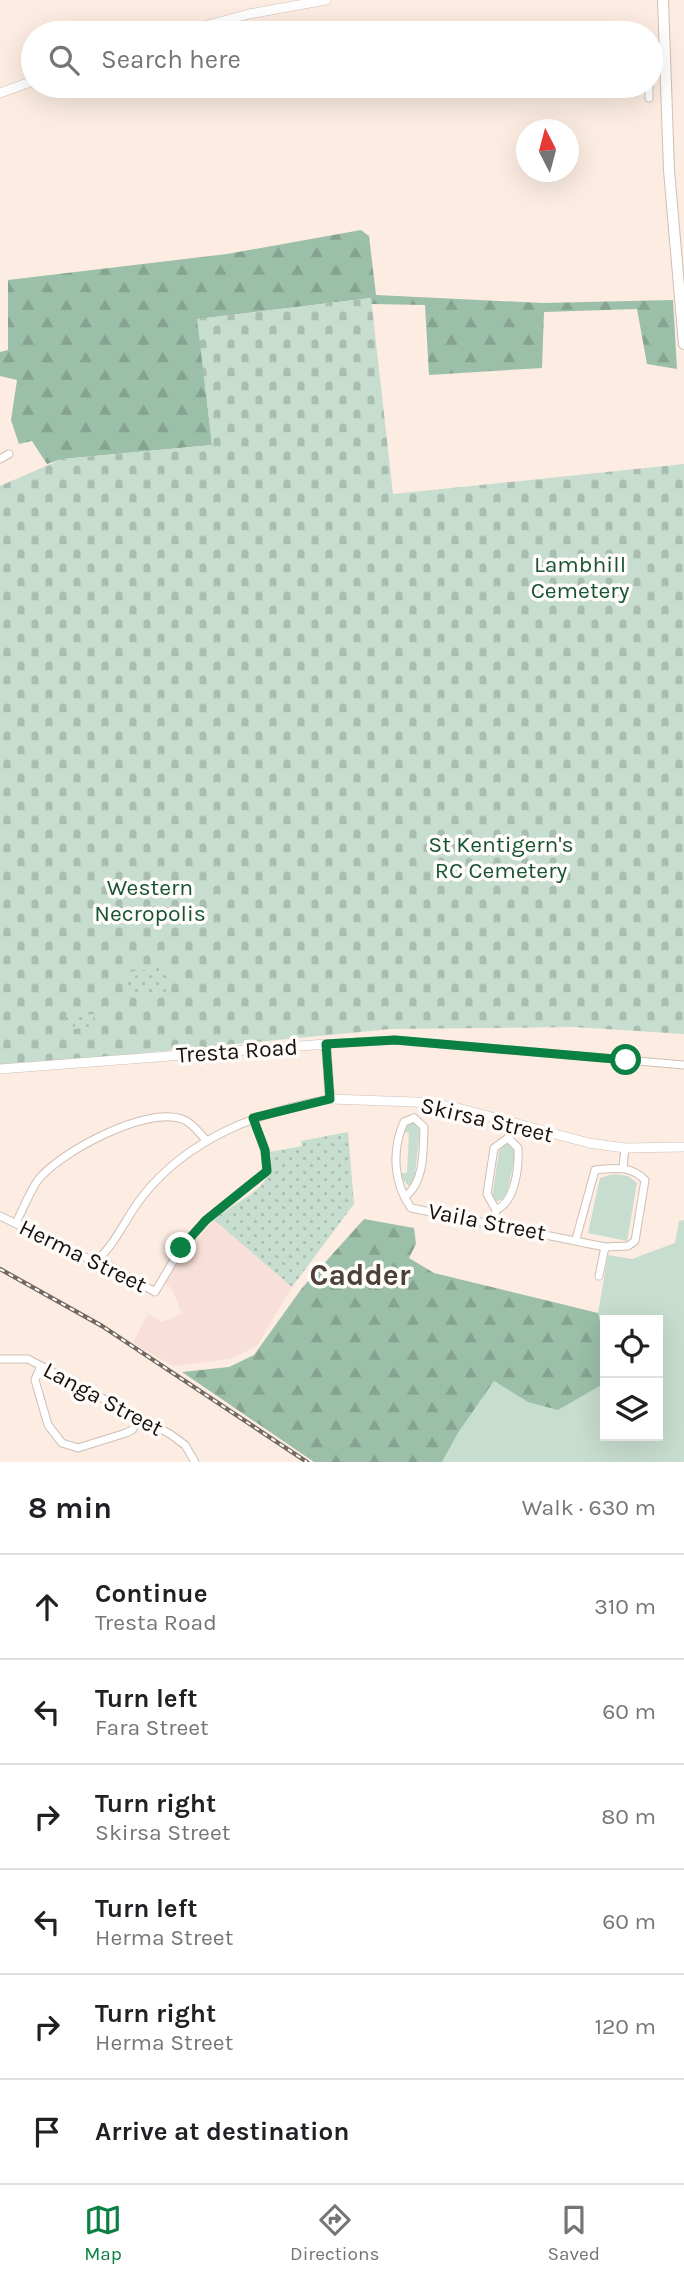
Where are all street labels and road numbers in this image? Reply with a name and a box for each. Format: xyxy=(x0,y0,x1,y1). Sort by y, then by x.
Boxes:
street label: Tresta Road xyxy=(175,1033,299,1069)
street label: Skirsa Street xyxy=(418,1092,556,1148)
street label: Vaila Street xyxy=(426,1197,549,1247)
street label: Herma Street xyxy=(15,1214,151,1299)
street label: Langa Street xyxy=(39,1356,168,1442)

